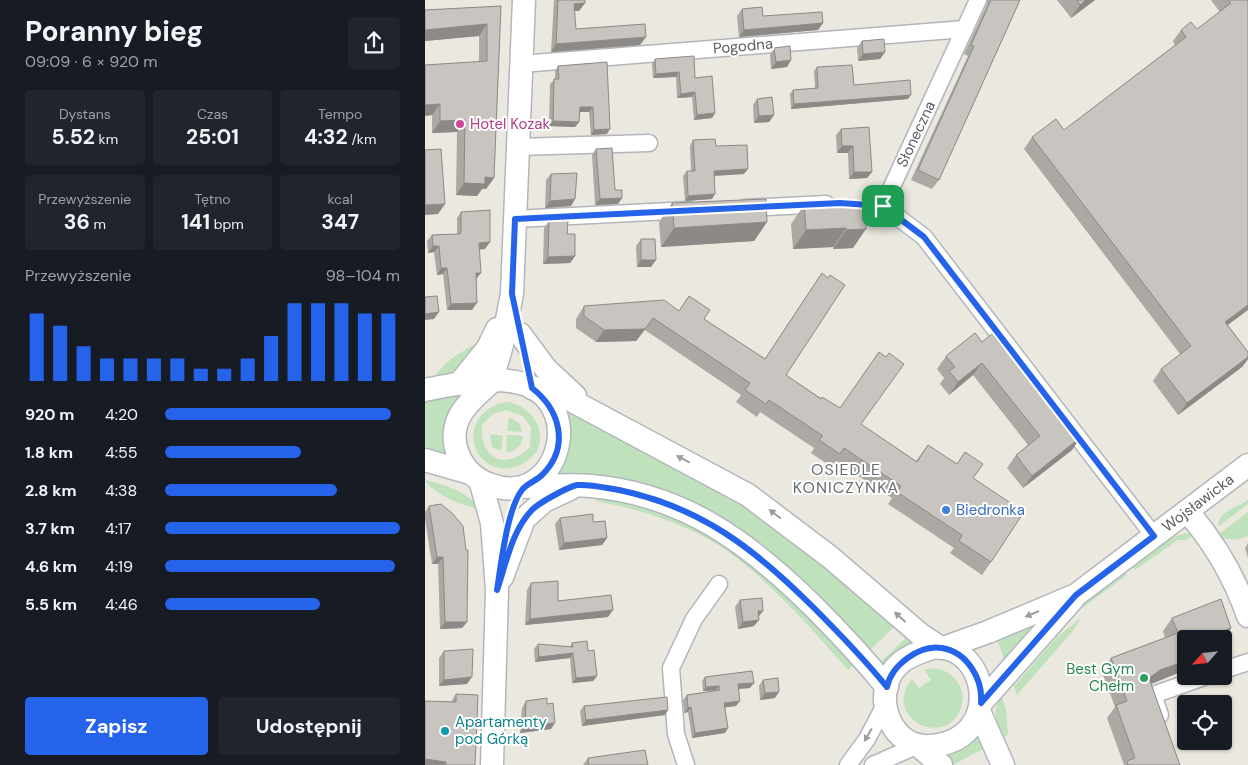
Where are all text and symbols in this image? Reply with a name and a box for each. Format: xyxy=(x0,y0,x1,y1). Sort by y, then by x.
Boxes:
text: Poranny bieg xyxy=(25,13,203,50)
button: share xyxy=(348,17,400,69)
street label: Pogodna xyxy=(712,33,774,59)
text: 09:09 · 6 × 920 m xyxy=(25,51,158,72)
street label: Słoneczna xyxy=(892,98,940,170)
text: Dystans xyxy=(59,105,111,123)
text: Czas xyxy=(197,105,228,123)
text: Tempo xyxy=(318,105,362,123)
place label: Hotel Kozak xyxy=(470,114,551,134)
marker: Hotel Kozak xyxy=(454,118,466,130)
text: 5.52 xyxy=(52,123,95,151)
text: 25:01 xyxy=(186,123,239,151)
text: 4:32 xyxy=(304,123,348,151)
text: km xyxy=(95,130,118,148)
text: /km xyxy=(348,130,376,148)
pin xyxy=(862,185,904,227)
text: Przewyższenie xyxy=(38,190,131,208)
text: Tętno xyxy=(194,190,231,208)
text: kcal xyxy=(328,190,353,208)
icon: arrive xyxy=(869,192,897,220)
text: 36 xyxy=(64,208,90,236)
text: 141 xyxy=(181,208,210,236)
text: 347 xyxy=(321,208,359,236)
text: m xyxy=(90,215,106,233)
text: bpm xyxy=(210,215,244,233)
text: Przewyższenie xyxy=(25,265,131,286)
text: 98–104 m xyxy=(326,265,400,286)
text: 920 m xyxy=(25,404,74,425)
text: 4:20 xyxy=(105,404,138,425)
text: 1.8 km xyxy=(25,442,73,463)
text: 4:55 xyxy=(105,442,137,463)
one-way arrow xyxy=(676,455,691,463)
district label: OSIEDLE KONICZYNKA xyxy=(793,459,899,498)
street label: Wojsławicka xyxy=(1158,469,1238,537)
text: 2.8 km xyxy=(25,480,76,501)
text: 4:38 xyxy=(105,480,137,501)
place label: Biedronka xyxy=(956,500,1025,520)
marker: Biedronka xyxy=(940,504,952,516)
one-way arrow xyxy=(768,509,782,519)
text: 3.7 km xyxy=(25,518,75,539)
text: 4:17 xyxy=(105,518,131,539)
text: 4.6 km xyxy=(25,556,77,577)
text: 4:19 xyxy=(105,556,133,577)
text: 5.5 km xyxy=(25,594,77,615)
text: 4:46 xyxy=(105,594,138,615)
one-way arrow xyxy=(1025,610,1040,618)
one-way arrow xyxy=(894,612,907,623)
north arrow xyxy=(1177,630,1233,685)
map controls xyxy=(1177,630,1232,750)
place label: Best Gym Chełm xyxy=(1066,659,1134,696)
marker: Best Gym Chełm xyxy=(1138,672,1150,684)
button: locate xyxy=(1177,695,1232,750)
button: Zapisz xyxy=(25,697,208,755)
button: Udostępnij xyxy=(218,697,400,755)
place label: Apartamenty pod Górką xyxy=(455,712,547,749)
marker: Apartamenty pod Górką xyxy=(439,725,451,737)
one-way arrow xyxy=(864,729,873,742)

